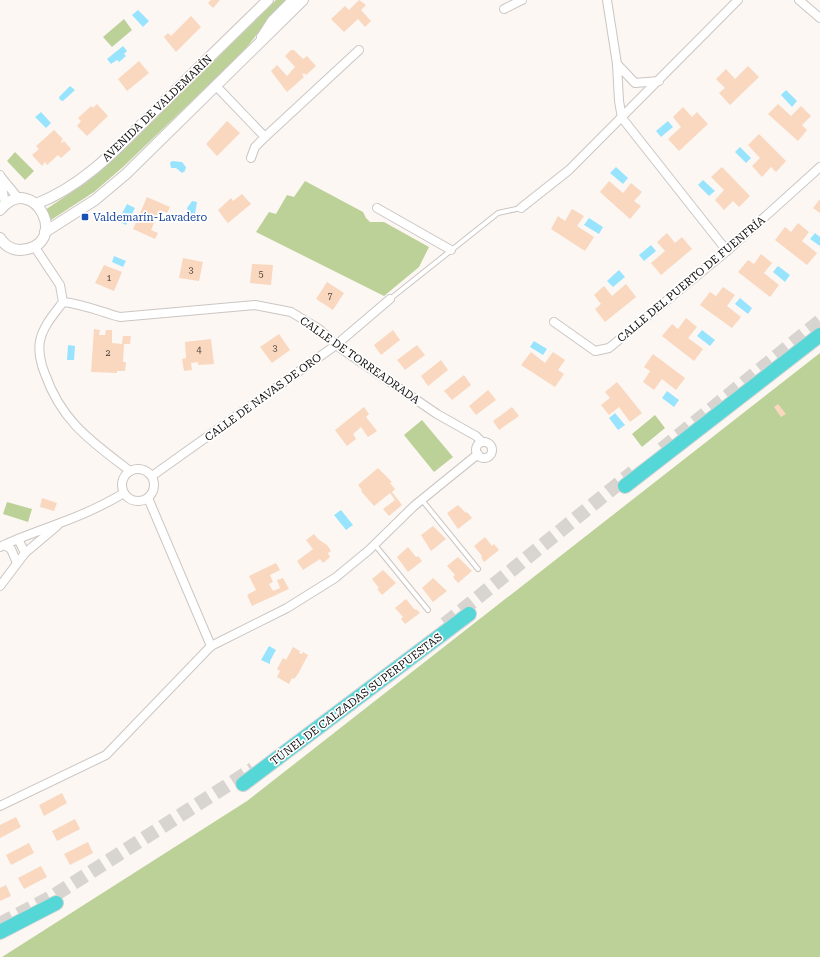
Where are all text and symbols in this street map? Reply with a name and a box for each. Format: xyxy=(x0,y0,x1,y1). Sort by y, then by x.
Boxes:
street label: AVENIDA DE VALDEMARÍN xyxy=(99,52,215,164)
place label: Valdemarín-Lavadero xyxy=(93,211,208,224)
marker: Valdemarín-Lavadero xyxy=(80,212,90,222)
street label: CALLE DEL PUERTO DE FUENFRÍA xyxy=(614,213,768,345)
house number: 3 xyxy=(188,265,194,275)
house number: 5 xyxy=(258,269,264,279)
house number: 1 xyxy=(106,273,112,283)
house number: 7 xyxy=(327,291,333,301)
street label: CALLE DE TORREADRADA xyxy=(297,314,422,407)
house number: 3 xyxy=(272,343,278,353)
house number: 4 xyxy=(196,345,202,355)
house number: 2 xyxy=(105,348,111,358)
street label: CALLE DE NAVAS DE ORO xyxy=(202,351,324,444)
street label: TÚNEL DE CALZADAS SUPERPUESTAS xyxy=(267,630,445,768)

